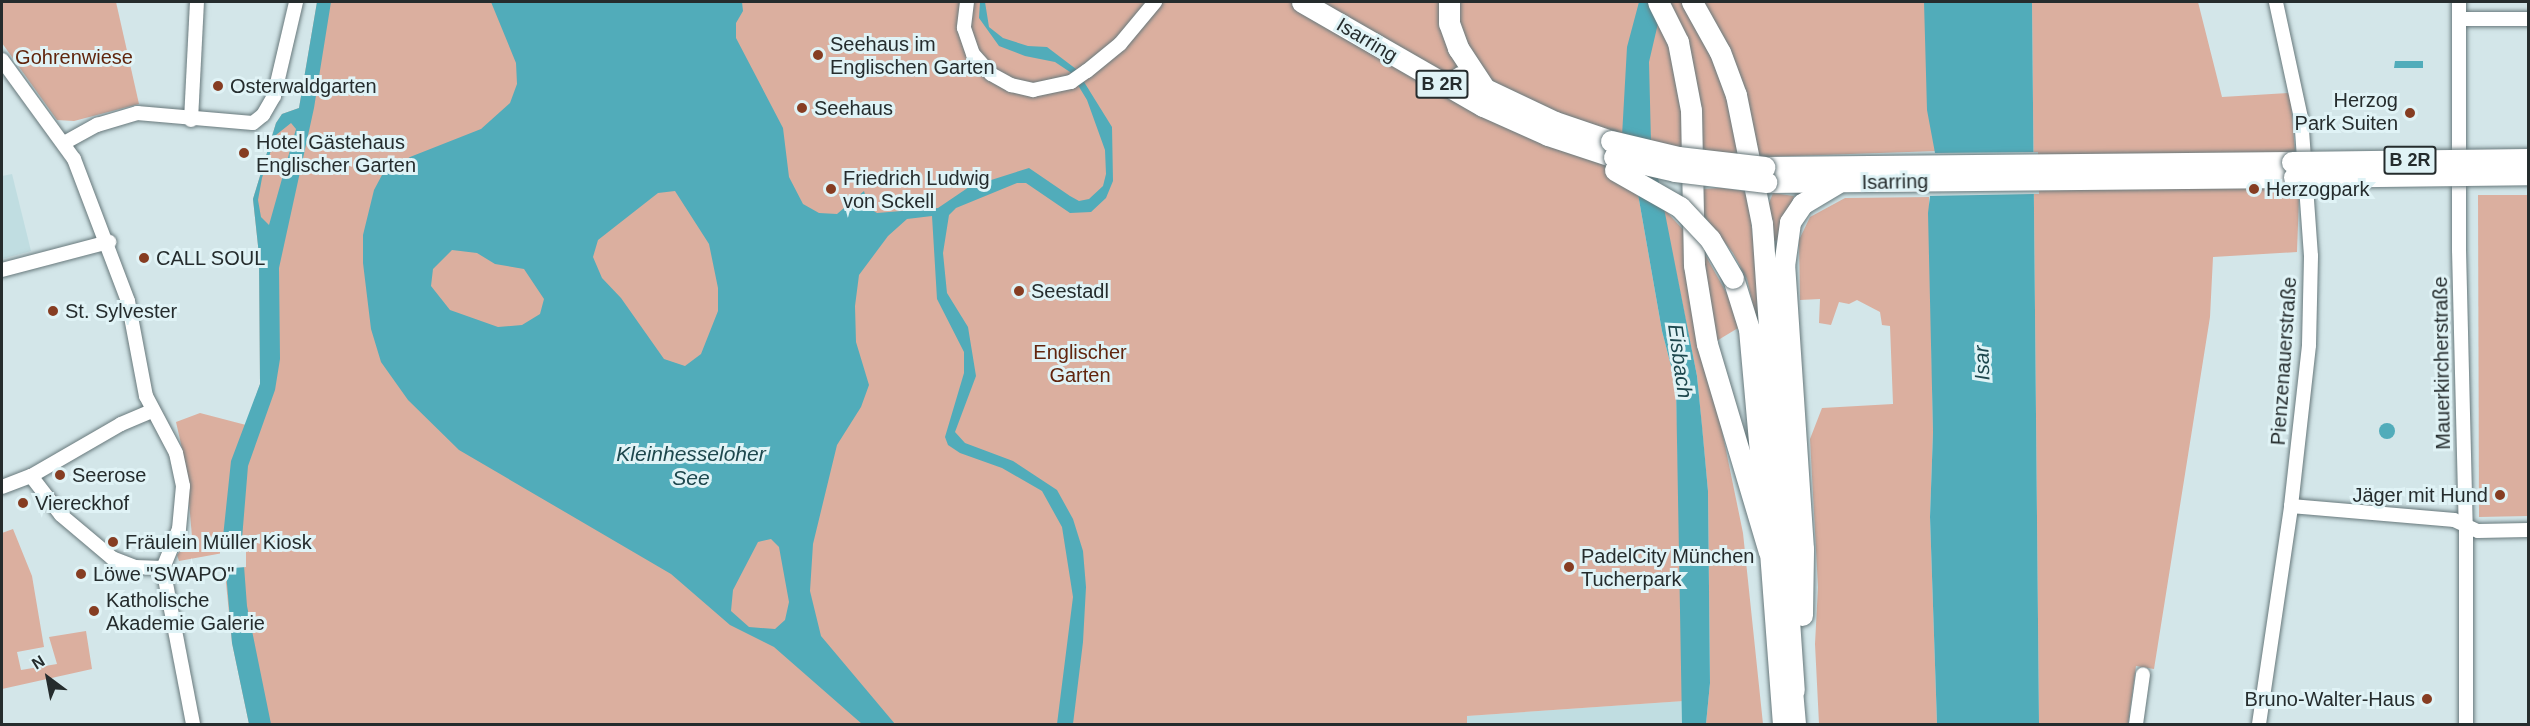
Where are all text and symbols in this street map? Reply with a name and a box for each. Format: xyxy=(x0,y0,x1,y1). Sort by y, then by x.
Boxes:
street label: Isarring xyxy=(1332,13,1402,67)
place label: Seehaus im Englischen Garten xyxy=(830,32,995,79)
park label: Gohrenwiese xyxy=(15,45,133,69)
marker: Seehaus im Englischen Garten xyxy=(811,48,825,62)
road number: B 2R xyxy=(1415,69,1469,99)
place label: Osterwaldgarten xyxy=(230,74,377,98)
marker: Osterwaldgarten xyxy=(211,79,225,93)
place label: Herzog Park Suiten xyxy=(2295,89,2398,136)
place label: Seehaus xyxy=(814,96,893,120)
marker: Seehaus xyxy=(795,101,809,115)
marker: Herzog Park Suiten xyxy=(2403,106,2417,120)
place label: Hotel Gästehaus Englischer Garten xyxy=(256,130,416,177)
road number: B 2R xyxy=(2383,145,2437,175)
marker: Hotel Gästehaus Englischer Garten xyxy=(237,146,251,160)
place label: Friedrich Ludwig von Sckell xyxy=(843,166,990,213)
street label: Isarring xyxy=(1861,169,1929,195)
place label: Herzogpark xyxy=(2266,177,2369,201)
marker: Friedrich Ludwig von Sckell xyxy=(824,182,838,196)
marker: Herzogpark xyxy=(2247,182,2261,196)
place label: CALL SOUL xyxy=(156,246,266,270)
marker: CALL SOUL xyxy=(137,251,151,265)
street label: Pienzenauerstraße xyxy=(2266,276,2302,446)
street label: Mauerkircherstraße xyxy=(2428,276,2456,450)
place label: Seestadl xyxy=(1031,279,1109,303)
marker: Seestadl xyxy=(1012,284,1026,298)
place label: St. Sylvester xyxy=(65,299,177,323)
marker: St. Sylvester xyxy=(46,304,60,318)
water label: Eisbach xyxy=(1662,322,1698,400)
park label: Englischer Garten xyxy=(1033,340,1127,387)
water label: Isar xyxy=(1969,345,1995,381)
water label: Kleinhesseloher See xyxy=(616,441,766,491)
place label: Seerose xyxy=(72,463,146,487)
marker: Seerose xyxy=(53,468,67,482)
place label: Jäger mit Hund xyxy=(2352,483,2488,507)
marker: Jäger mit Hund xyxy=(2493,488,2507,502)
place label: Viereckhof xyxy=(35,491,129,515)
marker: Viereckhof xyxy=(16,496,30,510)
place label: Fräulein Müller Kiosk xyxy=(125,530,312,554)
marker: Fräulein Müller Kiosk xyxy=(106,535,120,549)
place label: PadelCity München Tucherpark xyxy=(1581,544,1754,591)
marker: PadelCity München Tucherpark xyxy=(1562,560,1576,574)
place label: Löwe "SWAPO" xyxy=(93,562,234,586)
marker: Löwe "SWAPO" xyxy=(74,567,88,581)
place label: Katholische Akademie Galerie xyxy=(106,588,265,635)
marker: Katholische Akademie Galerie xyxy=(87,604,101,618)
north arrow xyxy=(18,648,78,708)
text: N xyxy=(29,652,48,673)
place label: Bruno-Walter-Haus xyxy=(2245,687,2415,711)
marker: Bruno-Walter-Haus xyxy=(2420,692,2434,706)

